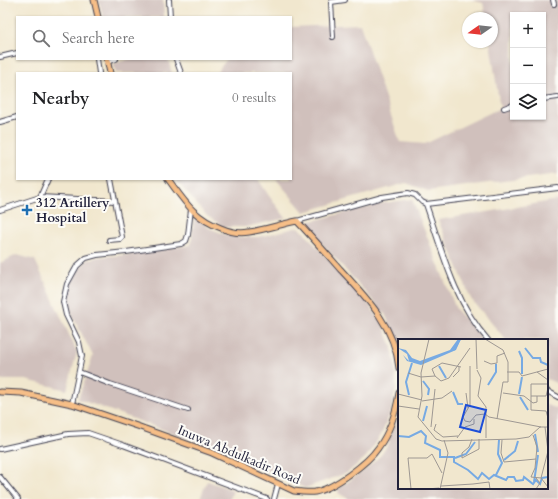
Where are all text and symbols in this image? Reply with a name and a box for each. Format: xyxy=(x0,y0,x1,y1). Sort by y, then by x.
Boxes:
north arrow xyxy=(462,12,498,48)
map controls xyxy=(510,12,546,120)
button: + xyxy=(510,12,546,48)
search box xyxy=(16,16,292,60)
icon: search xyxy=(30,27,52,49)
text: Search here xyxy=(62,28,135,48)
button: − xyxy=(510,48,546,84)
button: layers xyxy=(510,84,546,120)
text: Nearby xyxy=(32,87,89,110)
text: 0 results xyxy=(232,89,276,107)
place label: 312 Artillery Hospital xyxy=(36,194,110,227)
marker: 312 Artillery Hospital xyxy=(21,204,33,216)
inset map xyxy=(398,339,548,489)
street label: Inuwa Abdulkadir Road xyxy=(175,421,303,489)

